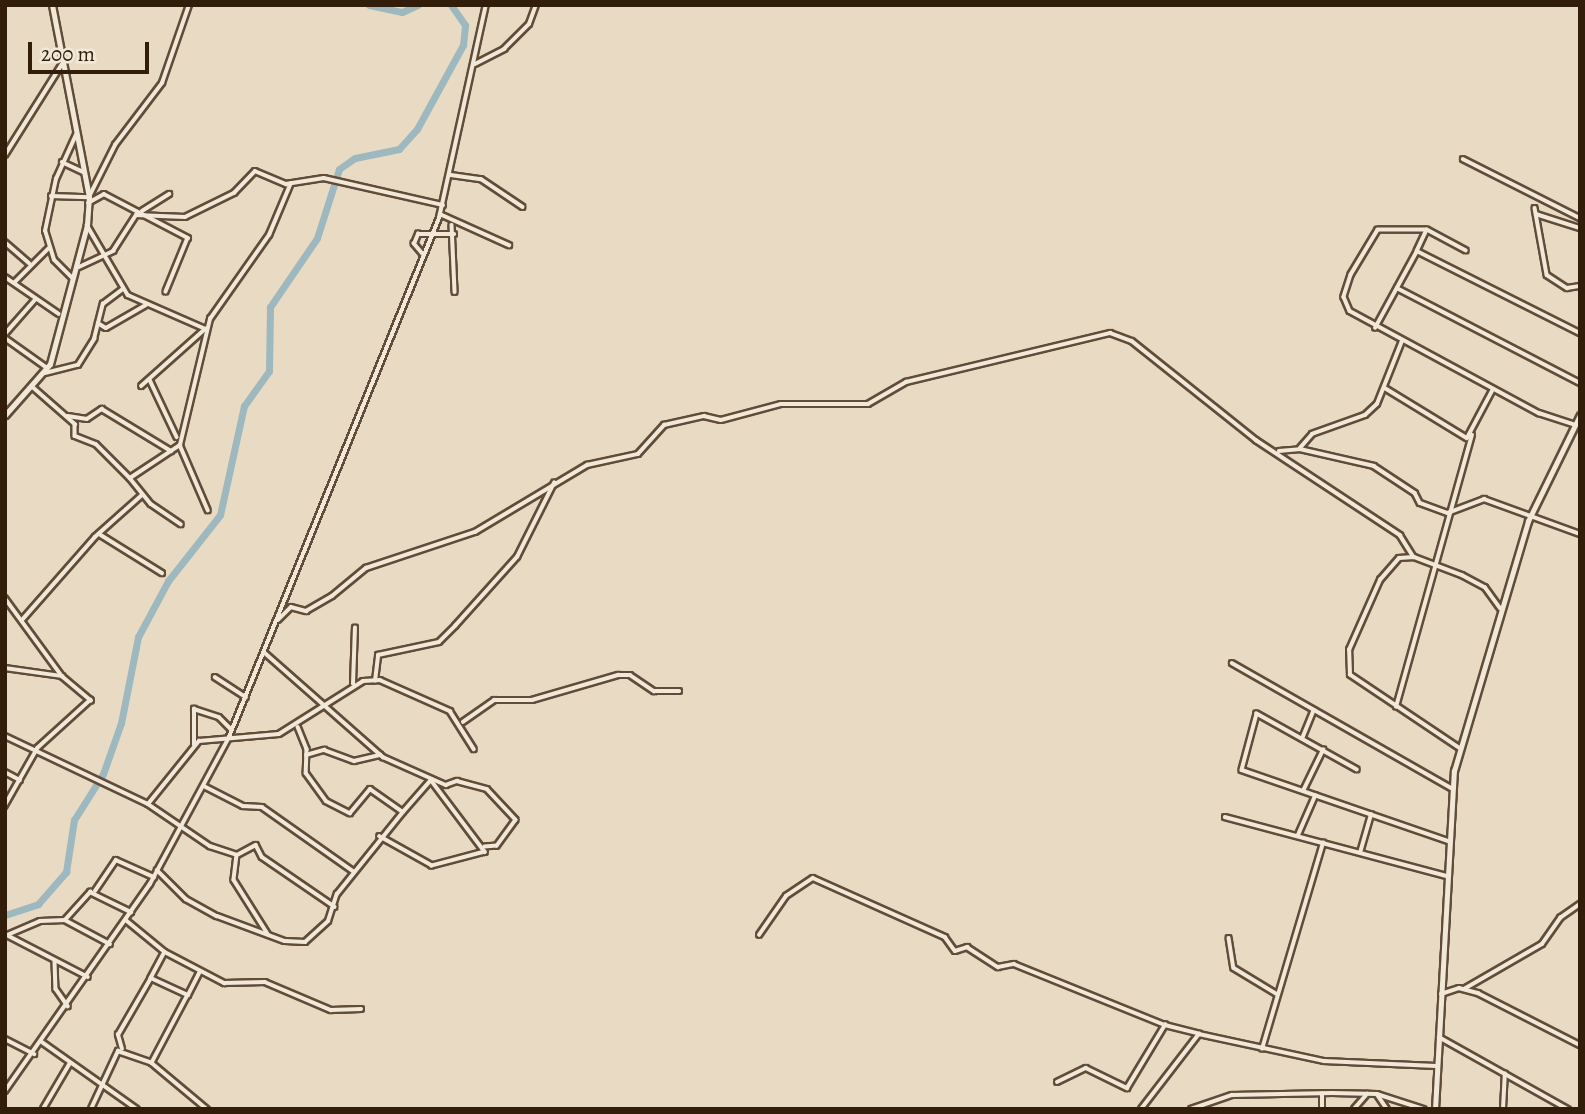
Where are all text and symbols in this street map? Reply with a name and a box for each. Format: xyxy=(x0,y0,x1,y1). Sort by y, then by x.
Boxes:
scale bar xyxy=(32,28,152,72)
text: 200 m xyxy=(41,40,95,68)

